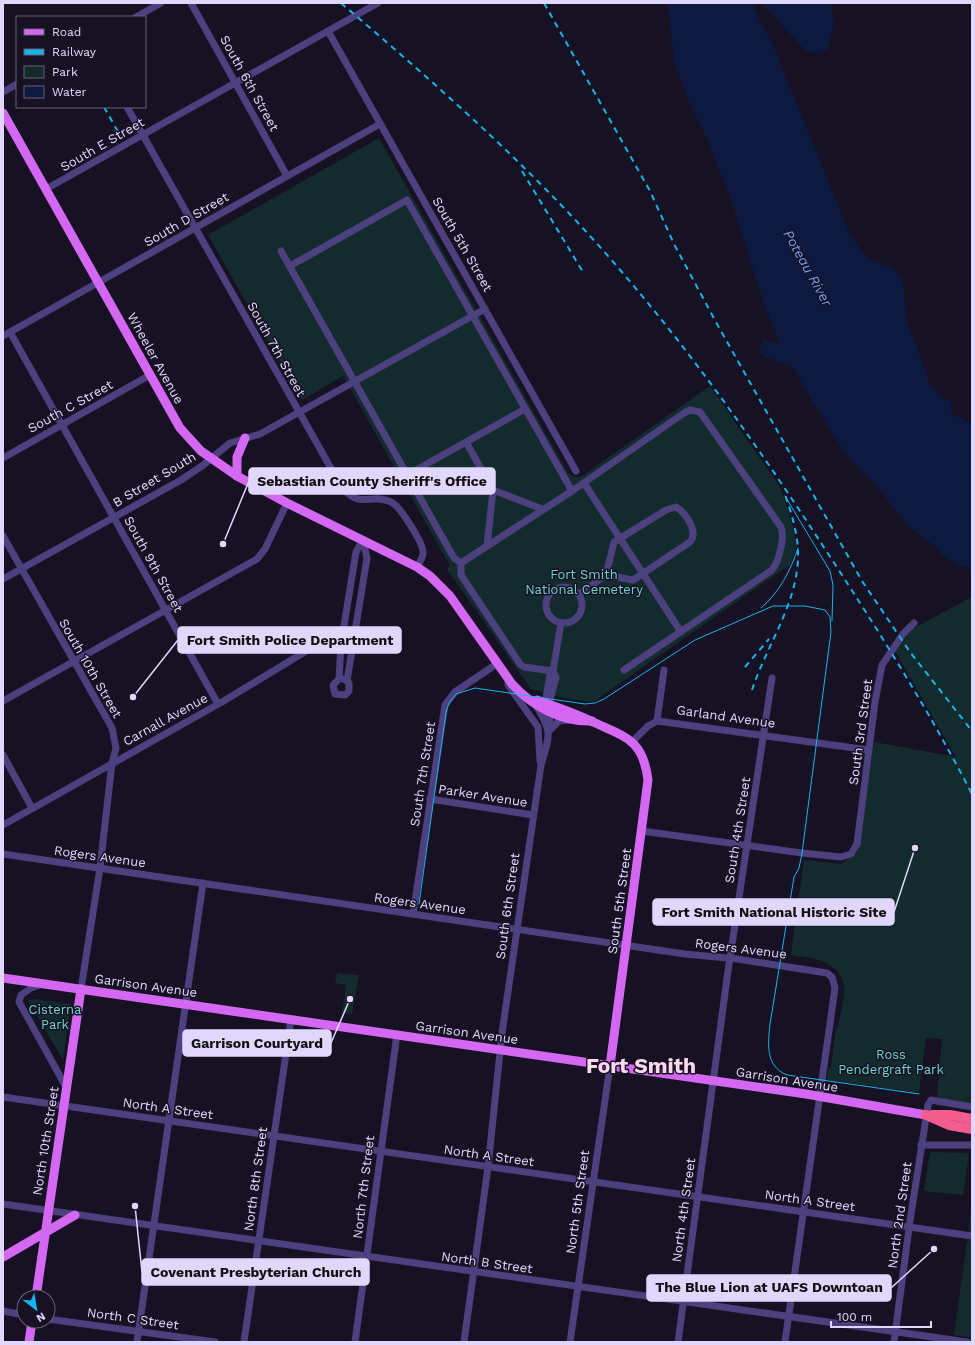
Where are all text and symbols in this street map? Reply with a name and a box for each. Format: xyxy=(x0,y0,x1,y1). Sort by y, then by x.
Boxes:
legend xyxy=(16,16,146,108)
text: Road xyxy=(52,25,81,39)
street label: South 6th Street xyxy=(217,33,282,134)
text: Railway xyxy=(52,45,97,59)
text: Park xyxy=(52,65,78,79)
text: Water xyxy=(52,85,87,99)
street label: South E Street xyxy=(58,114,147,174)
street label: South D Street xyxy=(141,189,232,250)
street label: South 5th Street xyxy=(429,194,496,295)
water label: Poteau River xyxy=(780,227,836,309)
street label: South 7th Street xyxy=(244,299,309,400)
street label: Wheeler Avenue xyxy=(124,310,187,406)
street label: South C Street xyxy=(25,377,116,436)
street label: B Street South xyxy=(110,449,198,510)
callout: Sebastian County Sheriff's Office xyxy=(249,468,495,494)
text: Sebastian County Sheriff's Office xyxy=(257,473,487,489)
street label: South 9th Street xyxy=(121,514,186,615)
park label: Fort Smith National Cemetery xyxy=(525,567,643,597)
street label: South 10th Street xyxy=(56,616,125,721)
callout: Fort Smith Police Department xyxy=(178,627,401,653)
text: Fort Smith Police Department xyxy=(187,632,393,648)
street label: South 3rd Street xyxy=(846,678,875,786)
street label: Carnall Avenue xyxy=(120,690,210,749)
street label: Garland Avenue xyxy=(676,702,776,731)
street label: South 7th Street xyxy=(407,720,438,828)
street label: South 4th Street xyxy=(722,775,753,884)
street label: Parker Avenue xyxy=(437,781,529,810)
street label: Rogers Avenue xyxy=(53,843,147,870)
street label: South 5th Street xyxy=(605,847,634,955)
street label: South 6th Street xyxy=(493,851,522,960)
street label: Rogers Avenue xyxy=(373,890,467,917)
callout: Fort Smith National Historic Site xyxy=(653,899,894,925)
text: Fort Smith National Historic Site xyxy=(661,904,887,920)
street label: Rogers Avenue xyxy=(694,935,788,962)
street label: Garrison Avenue xyxy=(94,971,198,1000)
park label: Cisterna Park xyxy=(29,1002,82,1032)
street label: Garrison Avenue xyxy=(415,1018,519,1047)
callout: Garrison Courtyard xyxy=(183,1030,331,1056)
text: Garrison Courtyard xyxy=(191,1035,323,1051)
park label: Ross Pendergraft Park xyxy=(838,1047,944,1077)
district label: Fort Smith xyxy=(586,1053,696,1078)
street label: Garrison Avenue xyxy=(735,1064,839,1095)
street label: North 10th Street xyxy=(29,1085,62,1197)
street label: North A Street xyxy=(122,1095,215,1122)
street label: North 8th Street xyxy=(241,1125,270,1232)
street label: North 7th Street xyxy=(350,1134,377,1240)
street label: North A Street xyxy=(443,1142,536,1169)
street label: North 5th Street xyxy=(563,1149,592,1255)
street label: North 4th Street xyxy=(669,1156,698,1263)
street label: North 2nd Street xyxy=(885,1160,914,1269)
street label: North A Street xyxy=(764,1187,857,1214)
street label: North B Street xyxy=(440,1249,534,1276)
callout: Covenant Presbyterian Church xyxy=(142,1259,369,1285)
text: Covenant Presbyterian Church xyxy=(151,1264,361,1280)
callout: The Blue Lion at UAFS Downtoan xyxy=(647,1275,891,1301)
text: The Blue Lion at UAFS Downtoan xyxy=(655,1279,883,1295)
north arrow xyxy=(16,1289,56,1329)
scale bar xyxy=(831,1303,931,1329)
street label: North C Street xyxy=(86,1305,180,1332)
text: N xyxy=(34,1309,48,1325)
text: 100 m xyxy=(837,1310,872,1324)

